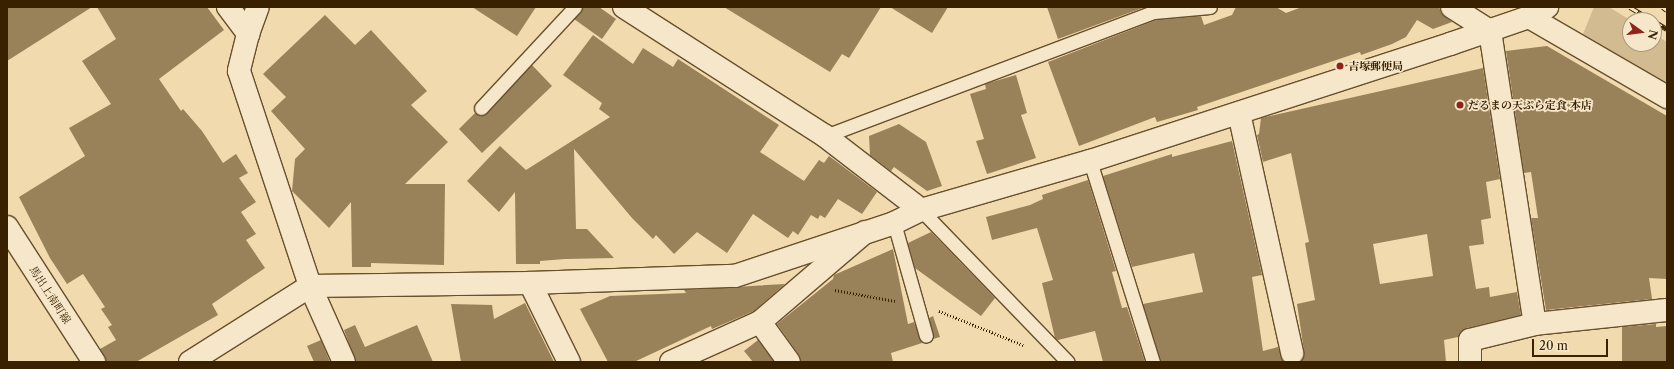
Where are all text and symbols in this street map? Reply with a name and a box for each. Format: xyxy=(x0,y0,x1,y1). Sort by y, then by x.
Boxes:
north arrow xyxy=(1622,12,1662,52)
text: N xyxy=(1645,28,1661,41)
place label: 吉塚郵便局 xyxy=(1348,59,1403,73)
marker: 吉塚郵便局 xyxy=(1335,61,1345,71)
place label: だるまの天ぷら定食 本店 xyxy=(1468,98,1592,112)
marker: だるまの天ぷら定食 本店 xyxy=(1455,100,1465,110)
street label: 馬出上南町線 xyxy=(26,264,74,326)
scale bar xyxy=(1534,331,1610,357)
text: 20 m xyxy=(1539,338,1568,353)

